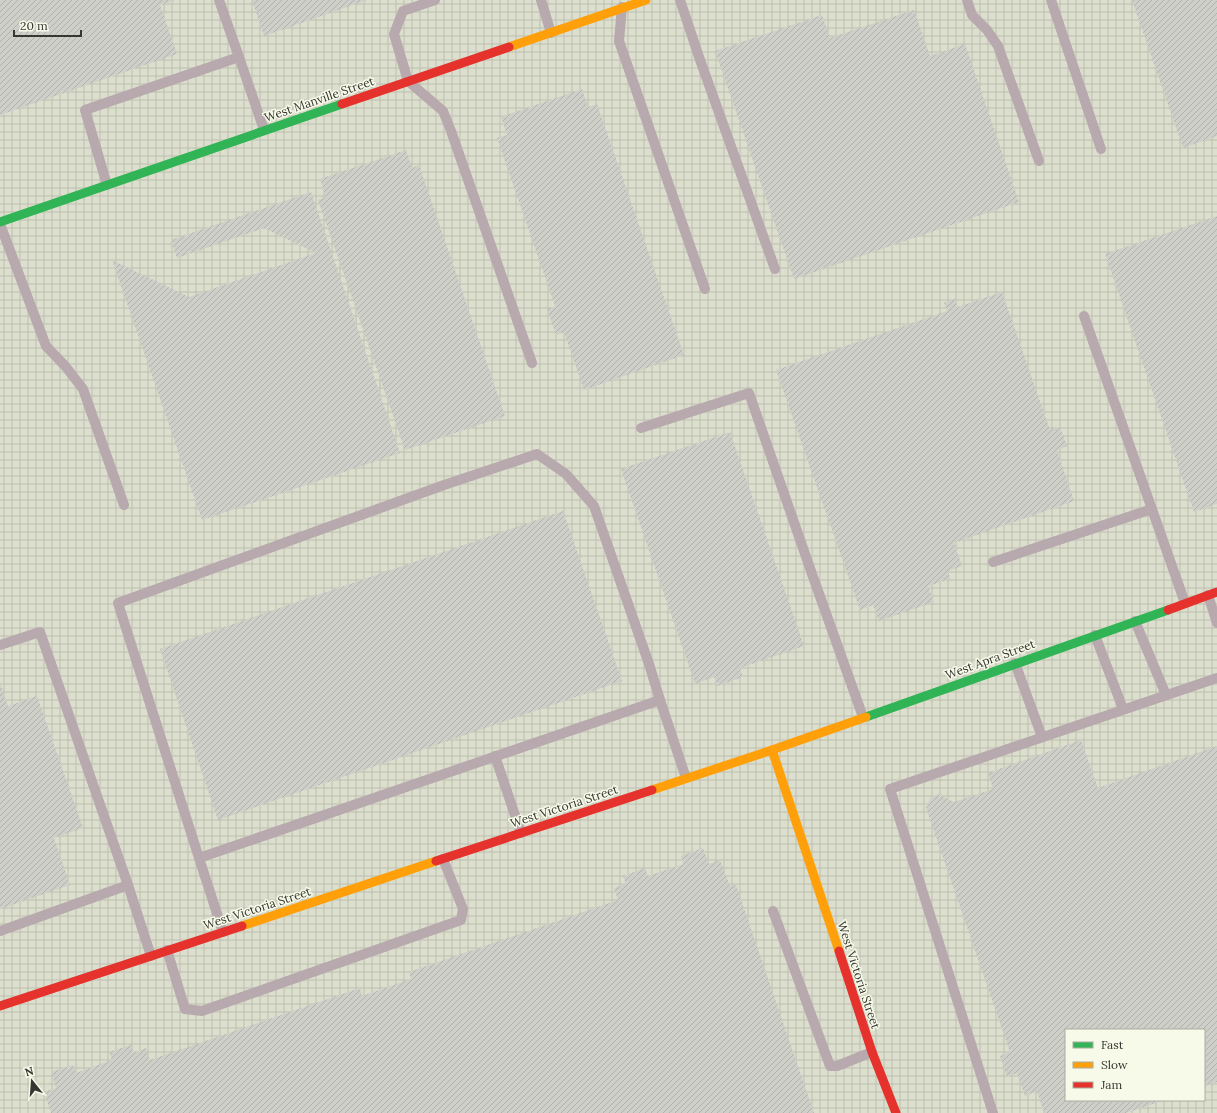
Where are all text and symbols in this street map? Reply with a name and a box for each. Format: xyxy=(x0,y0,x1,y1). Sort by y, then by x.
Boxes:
scale bar xyxy=(14,12,81,38)
text: 20 m xyxy=(20,18,48,33)
street label: West Manville Street xyxy=(262,73,376,125)
street label: West Apra Street xyxy=(943,636,1037,682)
street label: West Victoria Street xyxy=(508,781,620,830)
street label: West Victoria Street xyxy=(201,883,313,932)
street label: West Victoria Street xyxy=(835,919,884,1031)
legend xyxy=(1065,1029,1205,1101)
text: Fast xyxy=(1101,1037,1124,1052)
text: Slow xyxy=(1101,1057,1128,1072)
north arrow xyxy=(12,1061,52,1101)
text: N xyxy=(23,1063,36,1079)
text: Jam xyxy=(1100,1077,1122,1092)

